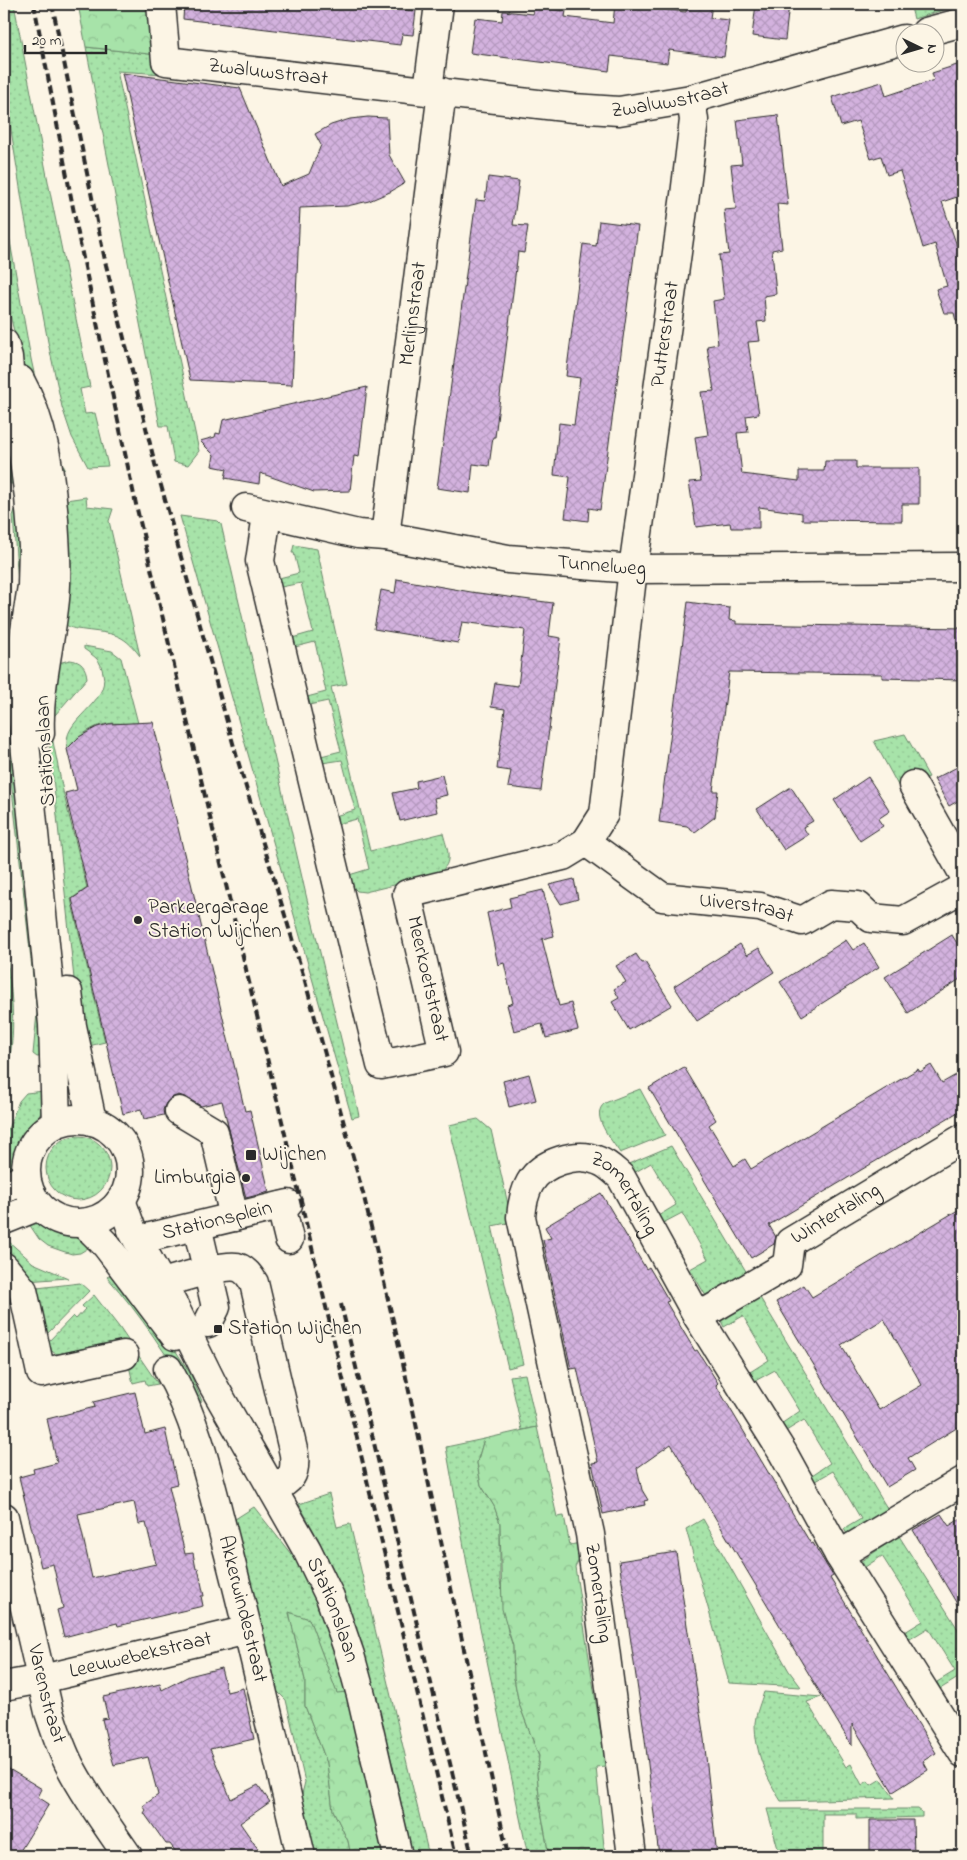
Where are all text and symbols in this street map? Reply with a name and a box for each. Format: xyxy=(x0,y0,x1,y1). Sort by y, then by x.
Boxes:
scale bar xyxy=(25,22,106,54)
north arrow xyxy=(894,22,944,72)
text: 20 m xyxy=(32,30,62,52)
text: N xyxy=(921,43,942,55)
street label: Zwaluwstraat xyxy=(207,51,330,95)
street label: Zwaluwstraat xyxy=(610,74,733,126)
street label: Merlijnstraat xyxy=(392,260,435,368)
street label: Putterstraat xyxy=(643,279,688,389)
street label: Tunnelweg xyxy=(556,548,646,586)
street label: Stationslaan xyxy=(28,695,64,807)
street label: Uiverstraat xyxy=(698,886,798,932)
place label: Parkeergarage Station Wijchen xyxy=(148,893,282,947)
street label: Meerkoetstraat xyxy=(398,913,456,1045)
marker: Parkeergarage Station Wijchen xyxy=(132,914,144,926)
place label: Wijchen xyxy=(262,1140,326,1170)
street label: Zomertaling xyxy=(586,1144,666,1242)
marker: Wijchen xyxy=(244,1148,258,1162)
place label: Limburgia xyxy=(154,1163,236,1195)
marker: Limburgia xyxy=(240,1172,252,1184)
street label: Wintertaling xyxy=(785,1176,888,1253)
street label: Stationsplein xyxy=(159,1193,275,1249)
place label: Station Wijchen xyxy=(228,1314,362,1344)
marker: Station Wijchen xyxy=(212,1323,224,1335)
street label: Akkerwindestraat xyxy=(210,1532,275,1686)
street label: Zomertaling xyxy=(574,1541,620,1645)
street label: Stationslaan xyxy=(298,1552,366,1666)
street label: Leeuwebekstraat xyxy=(66,1624,215,1687)
street label: Varenstraat xyxy=(19,1641,74,1748)

